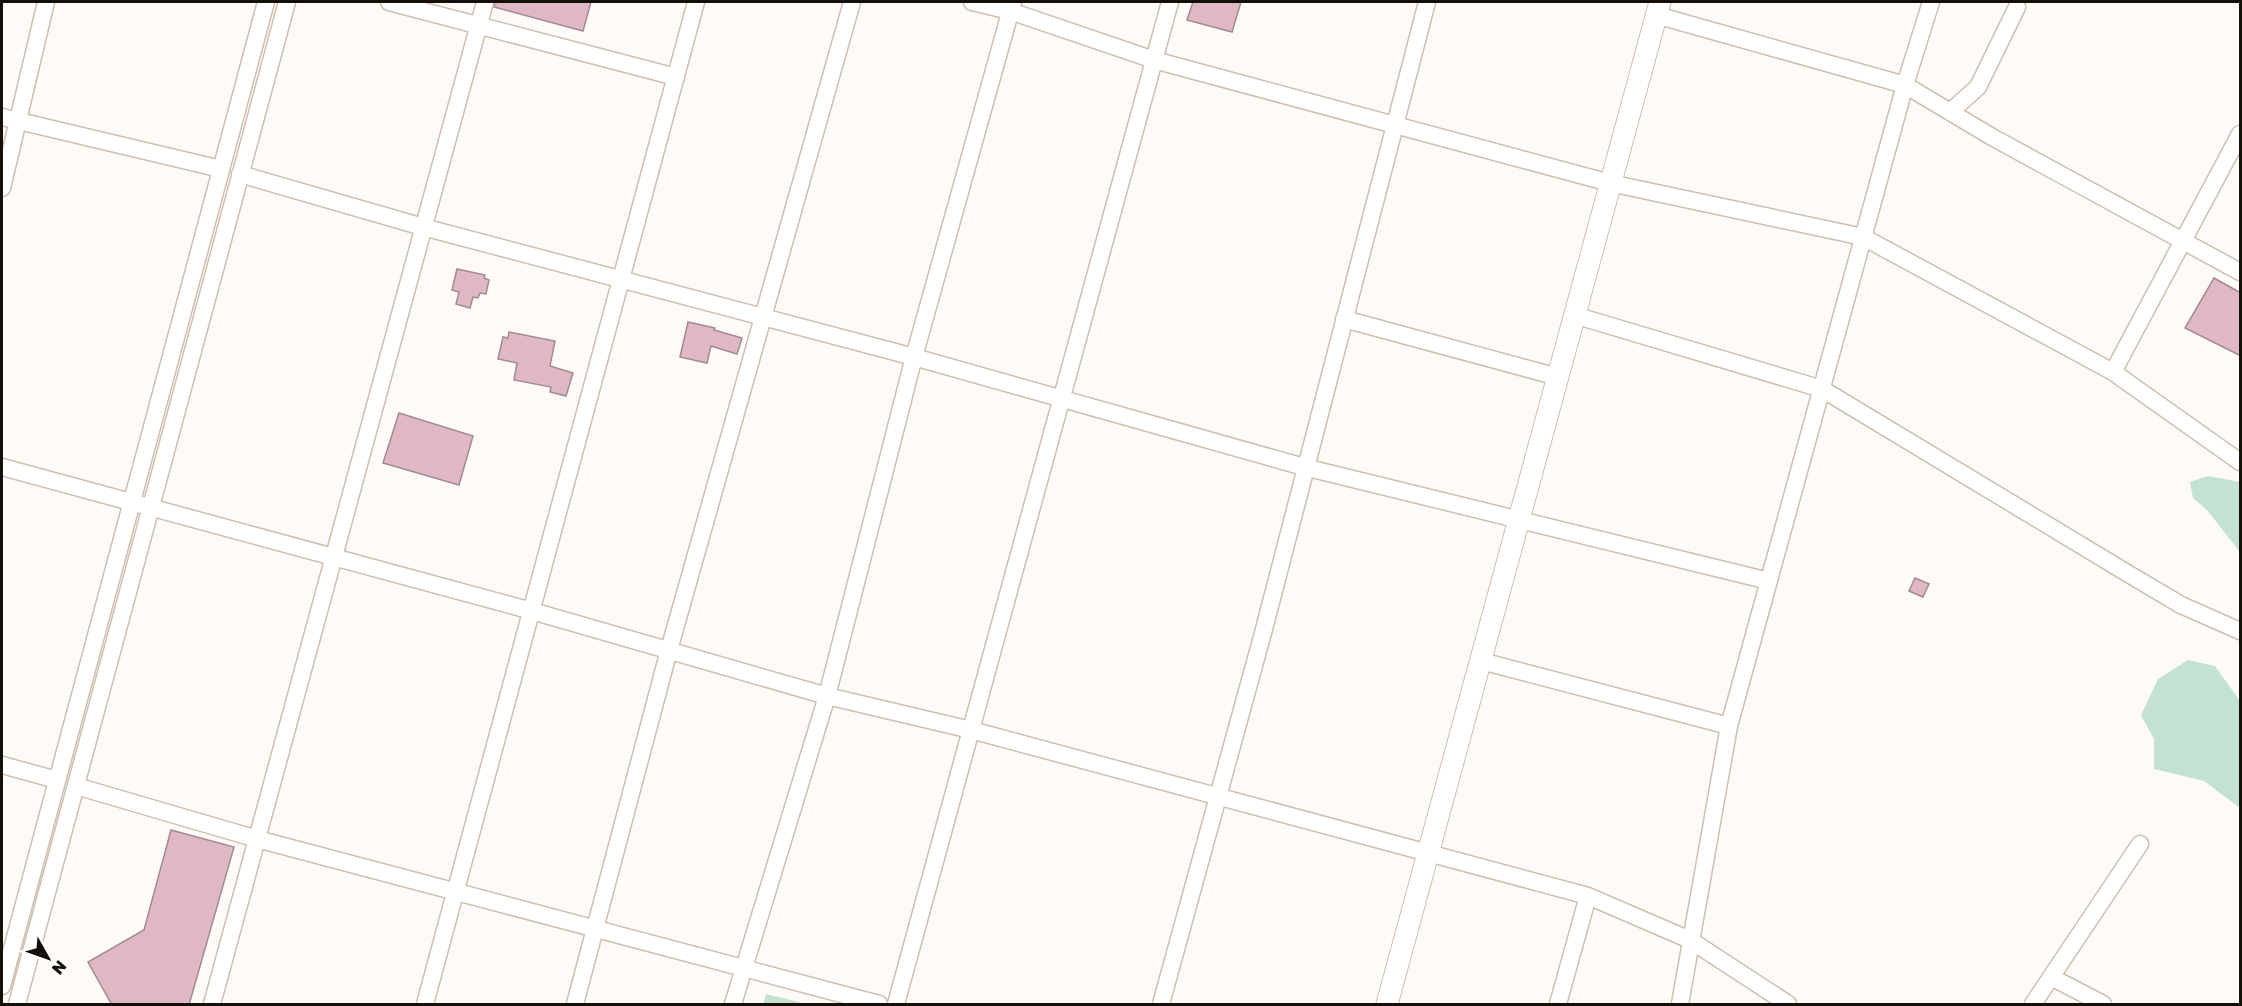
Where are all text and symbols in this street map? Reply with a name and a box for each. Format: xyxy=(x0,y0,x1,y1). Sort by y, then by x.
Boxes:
north arrow xyxy=(18,928,78,988)
text: N xyxy=(48,957,71,979)

